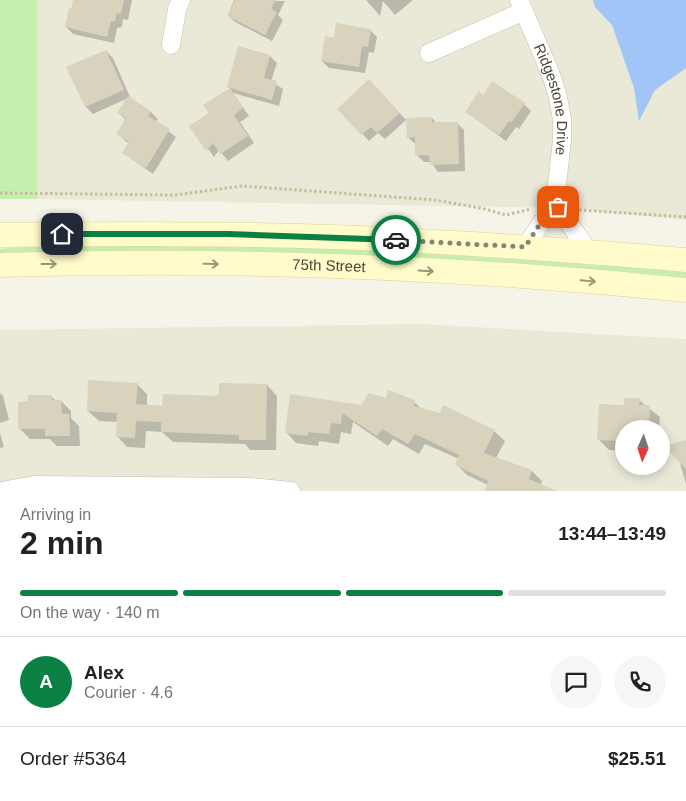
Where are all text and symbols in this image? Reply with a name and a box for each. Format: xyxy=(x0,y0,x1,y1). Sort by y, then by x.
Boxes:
street label: Ridgestone Drive xyxy=(531,41,571,156)
pin xyxy=(537,186,579,228)
icon: bag xyxy=(544,193,572,221)
pin xyxy=(41,213,83,255)
courier xyxy=(371,215,421,265)
icon: home xyxy=(48,220,76,248)
icon: car xyxy=(382,226,410,254)
street label: 75th Street xyxy=(292,256,367,275)
one-way arrow xyxy=(40,259,56,269)
one-way arrow xyxy=(202,259,219,269)
one-way arrow xyxy=(418,266,434,275)
one-way arrow xyxy=(580,277,596,286)
north arrow xyxy=(615,420,670,475)
map controls xyxy=(615,420,670,475)
text: Arriving in xyxy=(20,506,91,523)
text: 13:44–13:49 xyxy=(558,523,666,544)
text: 2 min xyxy=(20,525,104,561)
text: On the way · 140 m xyxy=(20,604,160,621)
button: chat xyxy=(550,656,602,708)
button: phone xyxy=(614,656,666,708)
text: Alex xyxy=(84,662,124,683)
text: A xyxy=(39,671,53,692)
text: Courier · 4.6 xyxy=(84,684,173,701)
text: Order #5364 xyxy=(20,748,127,769)
text: $25.51 xyxy=(608,748,666,769)

